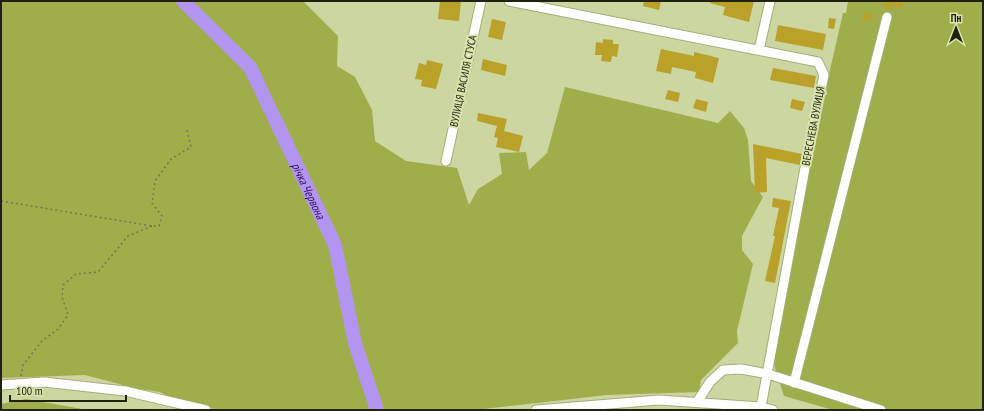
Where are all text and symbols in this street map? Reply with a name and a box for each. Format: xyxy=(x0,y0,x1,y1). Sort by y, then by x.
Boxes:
north arrow xyxy=(936,8,976,48)
text: Пн xyxy=(951,11,961,25)
street label: ВУЛИЦЯ ВАСИЛЯ СТУСА xyxy=(446,33,480,128)
street label: ВЕРЕСНЕВА ВУЛИЦЯ xyxy=(798,85,828,167)
water label: річка Червона xyxy=(289,160,329,222)
scale bar xyxy=(10,377,126,403)
text: 100 m xyxy=(16,383,43,398)

